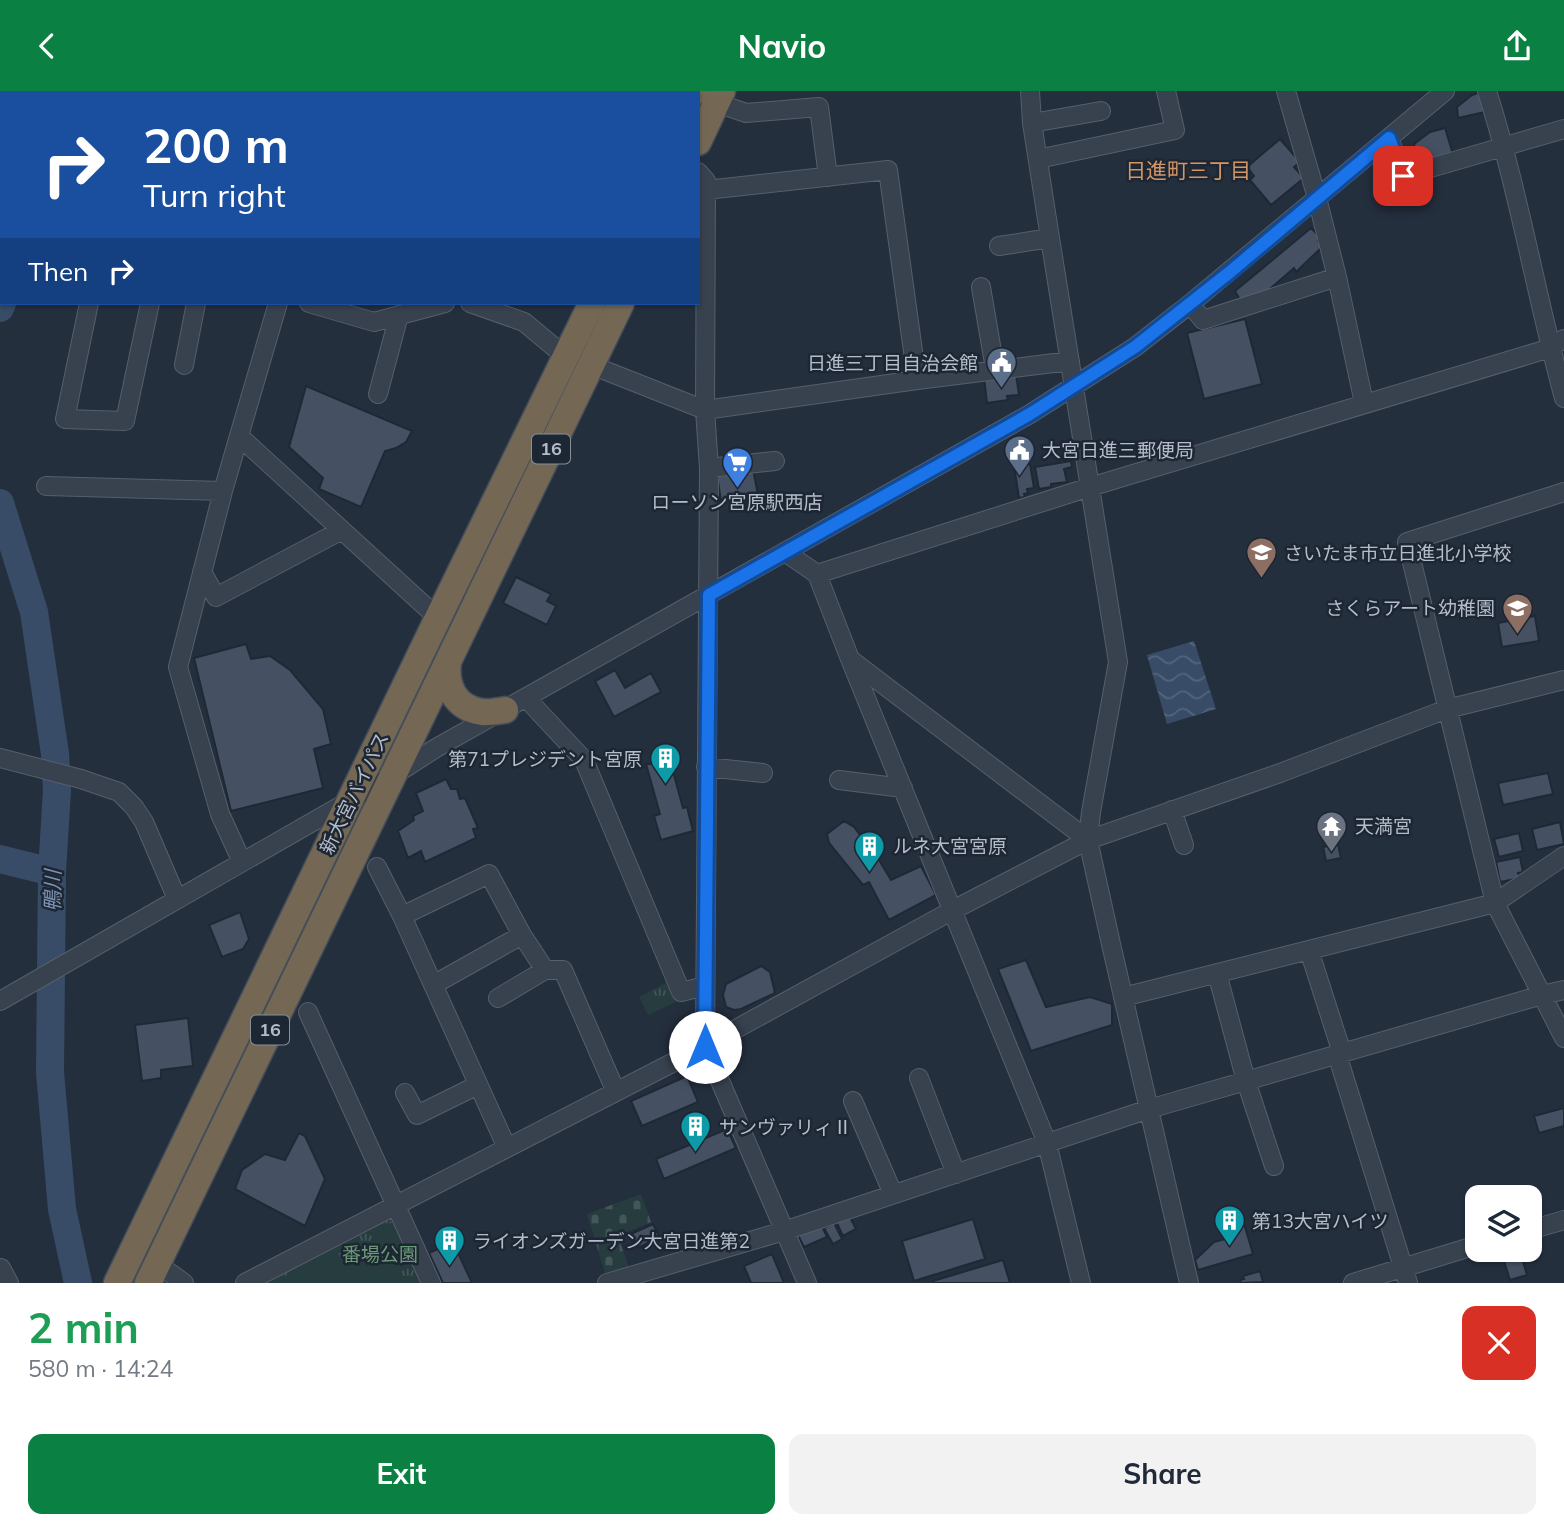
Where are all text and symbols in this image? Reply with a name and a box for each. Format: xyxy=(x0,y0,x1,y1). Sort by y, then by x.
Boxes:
text: Navio xyxy=(738,26,826,66)
icon: back xyxy=(28,27,66,65)
icon: share xyxy=(1498,27,1536,65)
text: 200 m xyxy=(143,114,289,175)
icon: right xyxy=(28,119,119,210)
pin xyxy=(1373,146,1433,206)
district label: 日進町三丁目 xyxy=(1125,157,1251,183)
icon: arrive xyxy=(1384,157,1422,195)
text: Turn right xyxy=(143,175,286,215)
icon: right xyxy=(102,252,140,290)
text: Then xyxy=(28,255,88,288)
public building icon: 日進三丁目自治会館 xyxy=(984,346,1018,390)
place label: 日進三丁目自治会館 xyxy=(807,351,978,375)
public building icon: 大宮日進三郵便局 xyxy=(1002,433,1036,477)
road number: 16 xyxy=(532,435,570,463)
place label: 大宮日進三郵便局 xyxy=(1042,438,1194,462)
supermarket icon: ローソン宮原駅西店 xyxy=(720,446,754,490)
place label: ローソン宮原駅西店 xyxy=(651,490,823,514)
school or university icon: さいたま市立日進北小学校 xyxy=(1244,536,1278,580)
place label: さいたま市立日進北小学校 xyxy=(1284,541,1511,565)
school or university icon: さくらアート幼稚園 xyxy=(1501,591,1535,635)
place label: さくらアート幼稚園 xyxy=(1325,596,1495,620)
street label: 新大宮バイパス xyxy=(314,728,394,858)
building icon: 第71プレジデント宮原 xyxy=(648,742,682,786)
place label: 第71プレジデント宮原 xyxy=(448,747,642,771)
temple icon: 天満宮 xyxy=(1315,809,1349,853)
place label: 天満宮 xyxy=(1355,814,1412,838)
building icon: ルネ大宮宮原 xyxy=(853,829,887,873)
place label: ルネ大宮宮原 xyxy=(893,834,1007,858)
water label: 鴨川 xyxy=(39,868,65,912)
position arrow xyxy=(668,1010,742,1084)
road number: 16 xyxy=(251,1015,289,1045)
building icon: サンヴァリィⅡ xyxy=(679,1110,713,1154)
place label: サンヴァリィⅡ xyxy=(719,1115,852,1139)
map controls xyxy=(1465,1185,1542,1262)
button: layers xyxy=(1465,1185,1542,1262)
building icon: 第13大宮ハイツ xyxy=(1212,1204,1246,1248)
place label: 第13大宮ハイツ xyxy=(1252,1209,1388,1233)
building icon: ライオンズガーデン大宮日進第2 xyxy=(433,1224,467,1268)
place label: ライオンズガーデン大宮日進第2 xyxy=(473,1229,750,1253)
park label: 番場公園 xyxy=(342,1242,418,1266)
text: 2 min xyxy=(28,1301,139,1354)
button: close xyxy=(1462,1306,1536,1380)
text: 580 m · 14:24 xyxy=(28,1354,173,1383)
button: Exit xyxy=(28,1434,775,1514)
button: Share xyxy=(789,1434,1536,1514)

